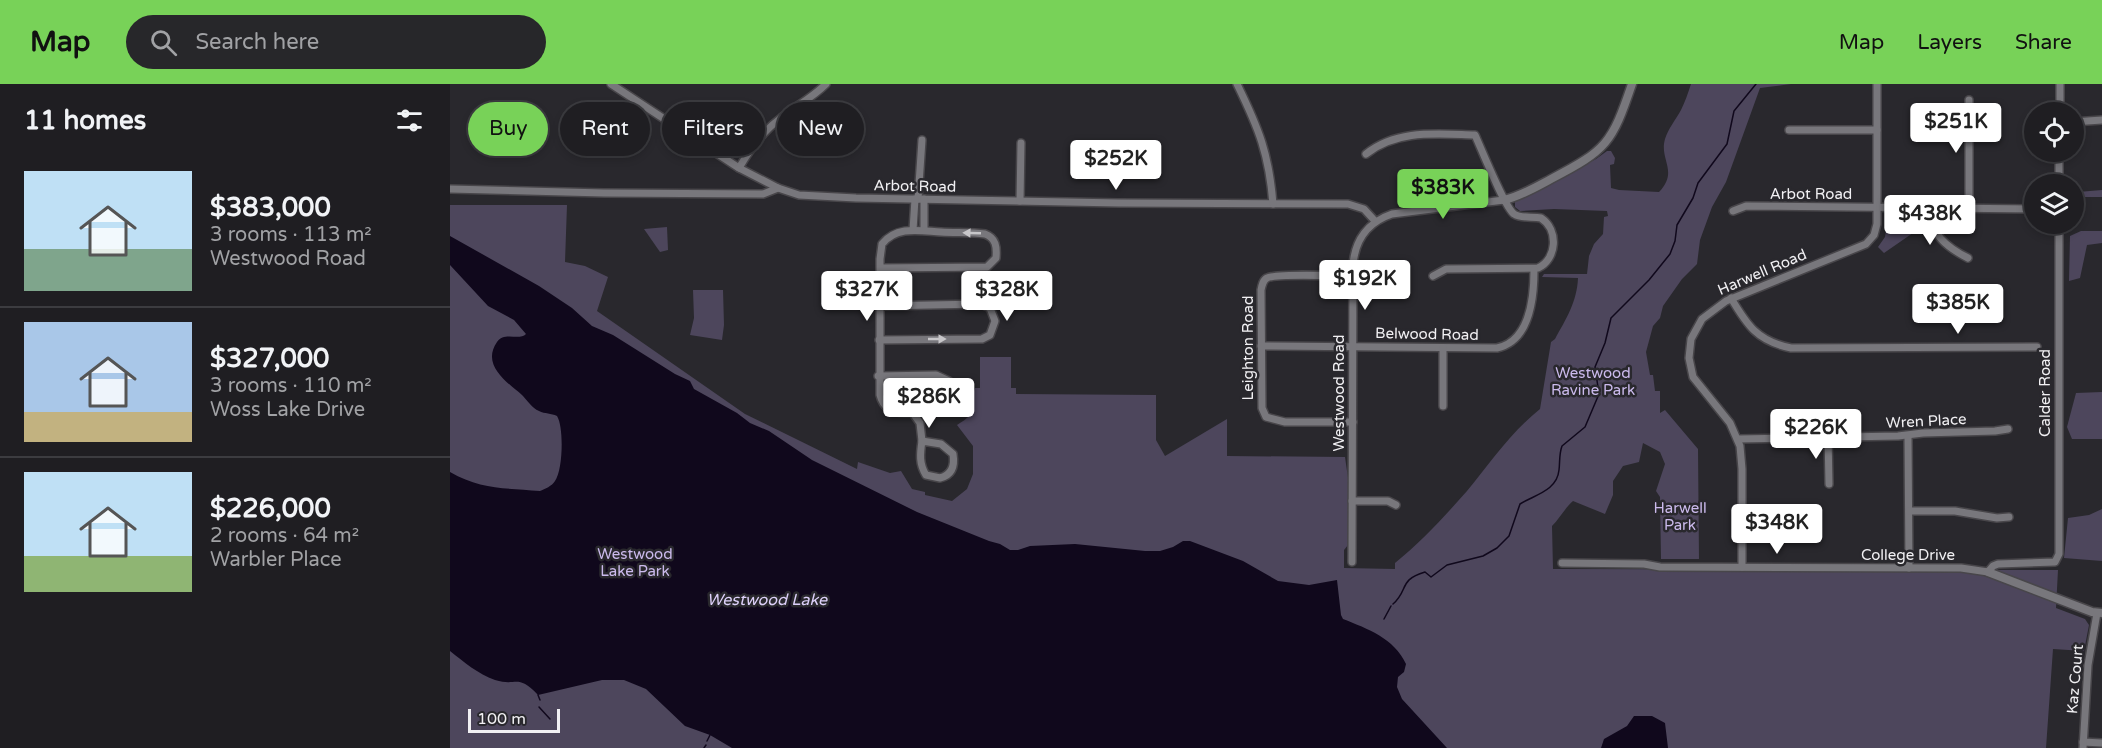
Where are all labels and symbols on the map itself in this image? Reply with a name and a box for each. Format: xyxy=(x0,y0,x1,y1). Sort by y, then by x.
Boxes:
pin: $251K xyxy=(1914,103,1998,154)
pin: $252K xyxy=(1074,140,1158,191)
pin: $383K xyxy=(1401,169,1485,220)
street label: Arbot Road xyxy=(873,176,957,196)
street label: Arbot Road xyxy=(1770,185,1852,203)
pin: $438K xyxy=(1888,195,1972,246)
one-way arrow xyxy=(962,228,981,237)
street label: Harwell Road xyxy=(1715,245,1809,299)
pin: $192K xyxy=(1323,260,1407,311)
pin: $327K xyxy=(825,271,909,322)
pin: $328K xyxy=(965,271,1049,322)
pin: $385K xyxy=(1916,284,2000,335)
street label: Leighton Road xyxy=(1239,296,1257,400)
street label: Belwood Road xyxy=(1375,324,1479,344)
one-way arrow xyxy=(928,334,947,344)
street label: Westwood Road xyxy=(1330,335,1348,451)
street label: Calder Road xyxy=(2036,349,2054,437)
park label: Westwood Ravine Park xyxy=(1551,364,1635,399)
pin: $286K xyxy=(887,378,971,429)
pin: $226K xyxy=(1774,409,1858,460)
street label: Wren Place xyxy=(1885,410,1967,432)
park label: Harwell Park xyxy=(1653,499,1707,534)
pin: $348K xyxy=(1735,504,1819,555)
park label: Westwood Lake Park xyxy=(597,545,673,580)
street label: College Drive xyxy=(1861,546,1955,564)
water label: Westwood Lake xyxy=(707,590,828,610)
street label: Kaz Court xyxy=(2063,643,2087,715)
scale bar xyxy=(468,706,560,734)

